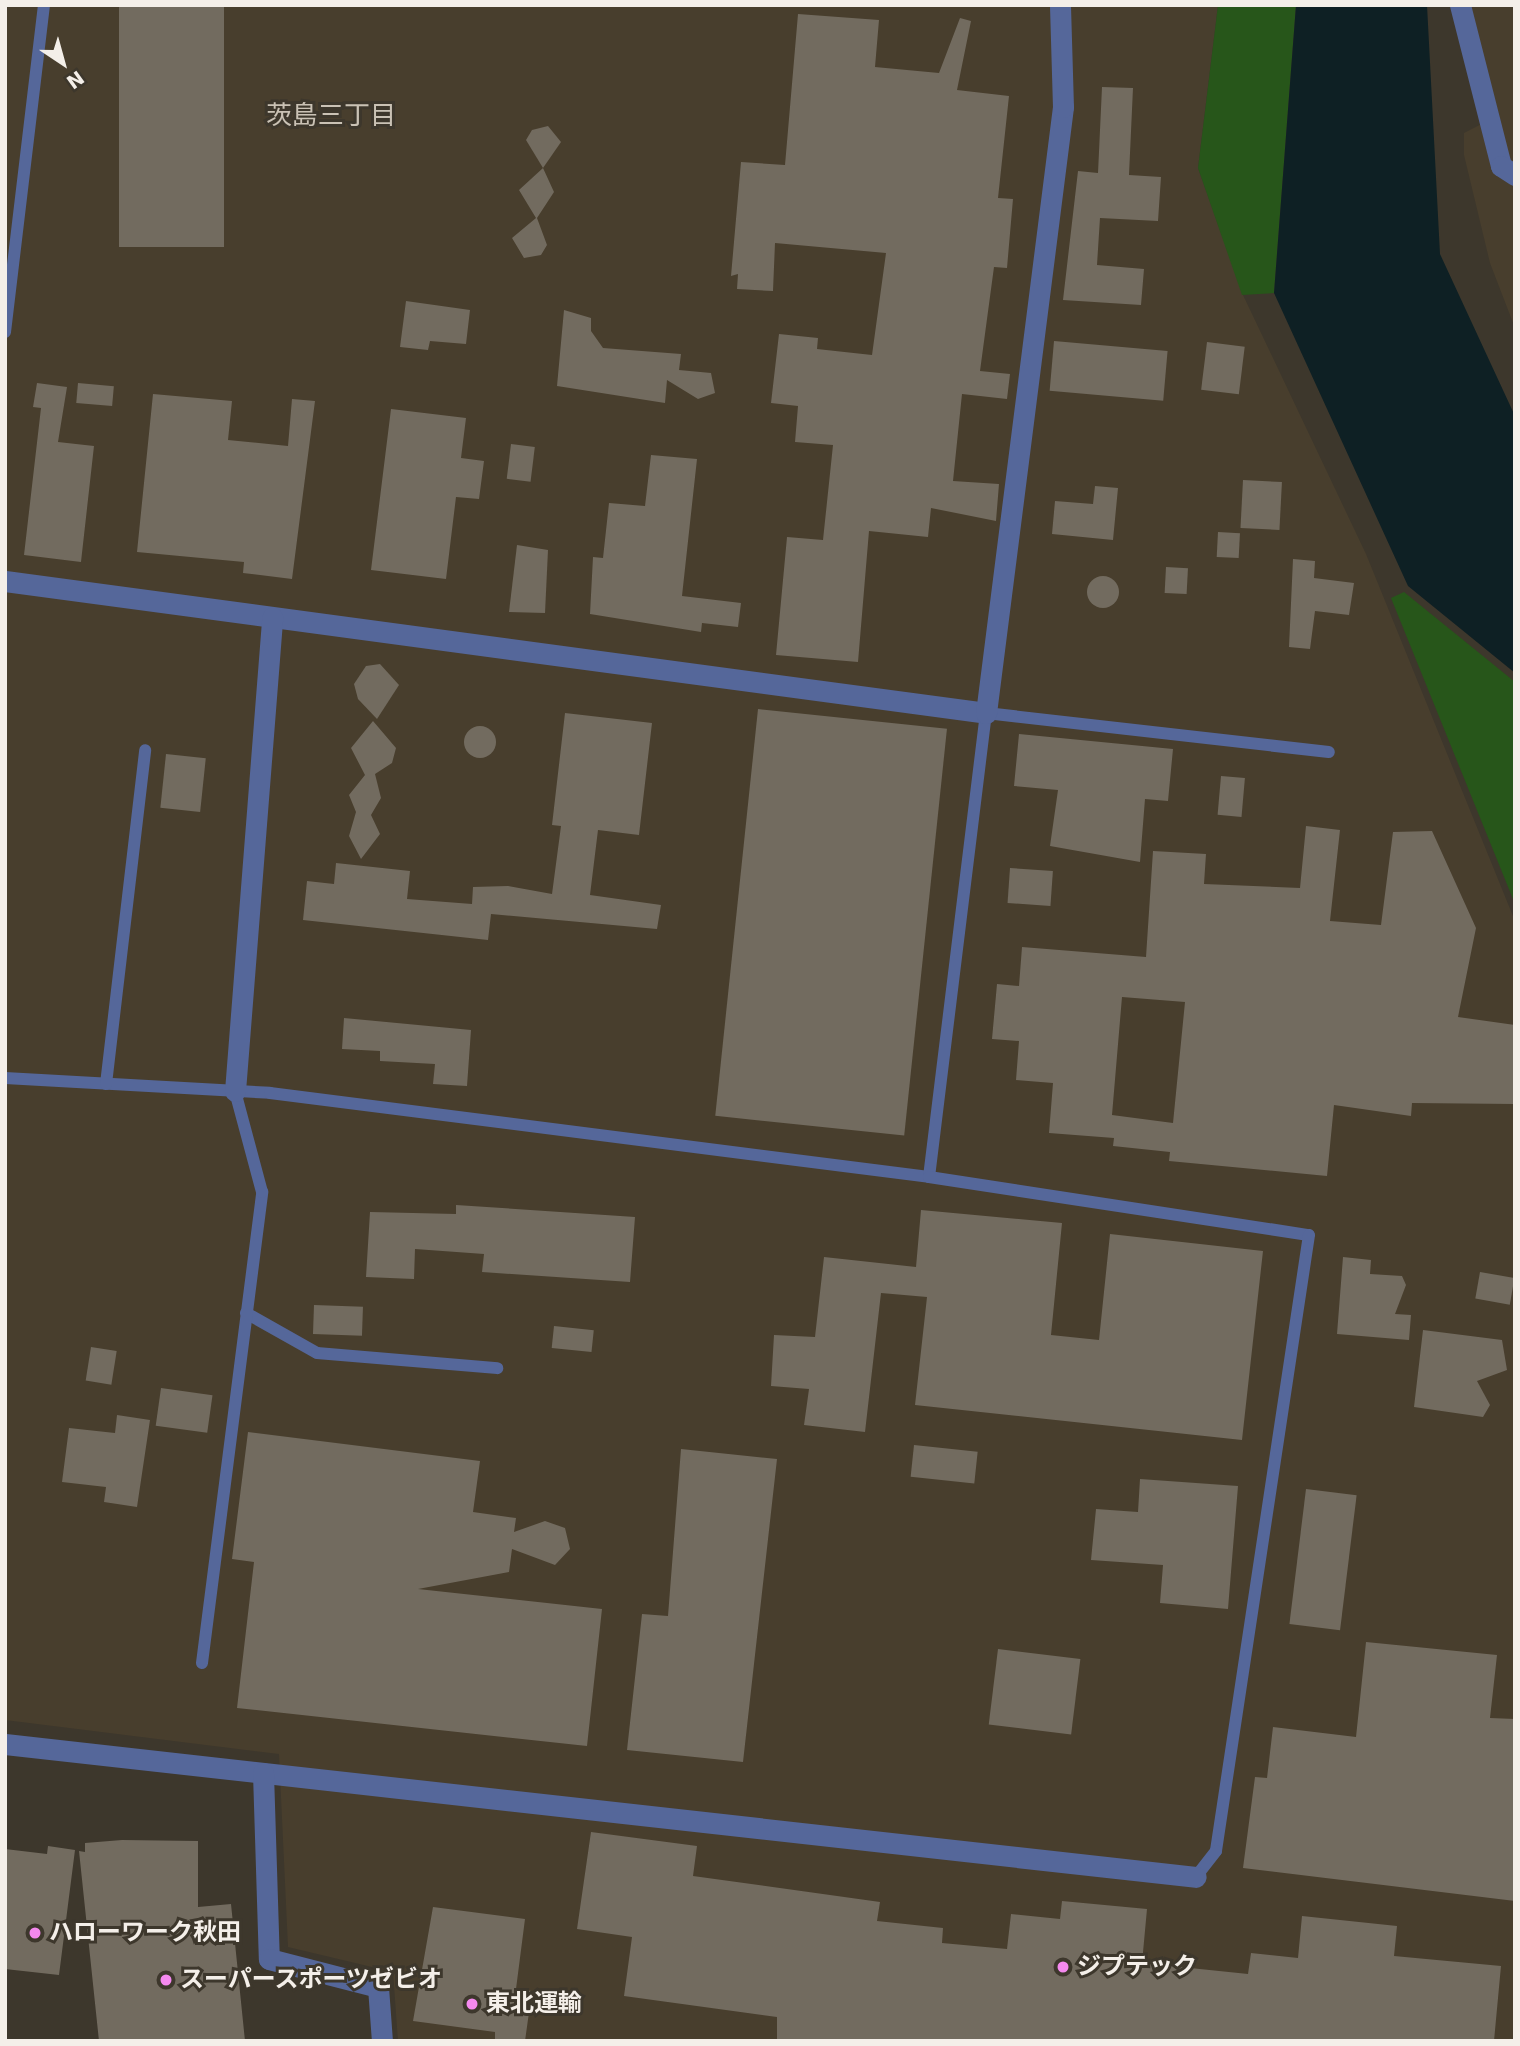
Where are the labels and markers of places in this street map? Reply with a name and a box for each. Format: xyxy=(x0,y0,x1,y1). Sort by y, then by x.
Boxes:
place label: ハローワーク秋田 xyxy=(49,1919,241,1947)
marker: ハローワーク秋田 xyxy=(27,1925,43,1941)
place label: ジプテック xyxy=(1077,1953,1197,1981)
marker: ジプテック xyxy=(1055,1959,1071,1975)
place label: スーパースポーツゼビオ xyxy=(180,1966,444,1994)
marker: スーパースポーツゼビオ xyxy=(158,1972,174,1988)
place label: 東北運輸 xyxy=(486,1990,582,2018)
marker: 東北運輸 xyxy=(464,1996,480,2012)

